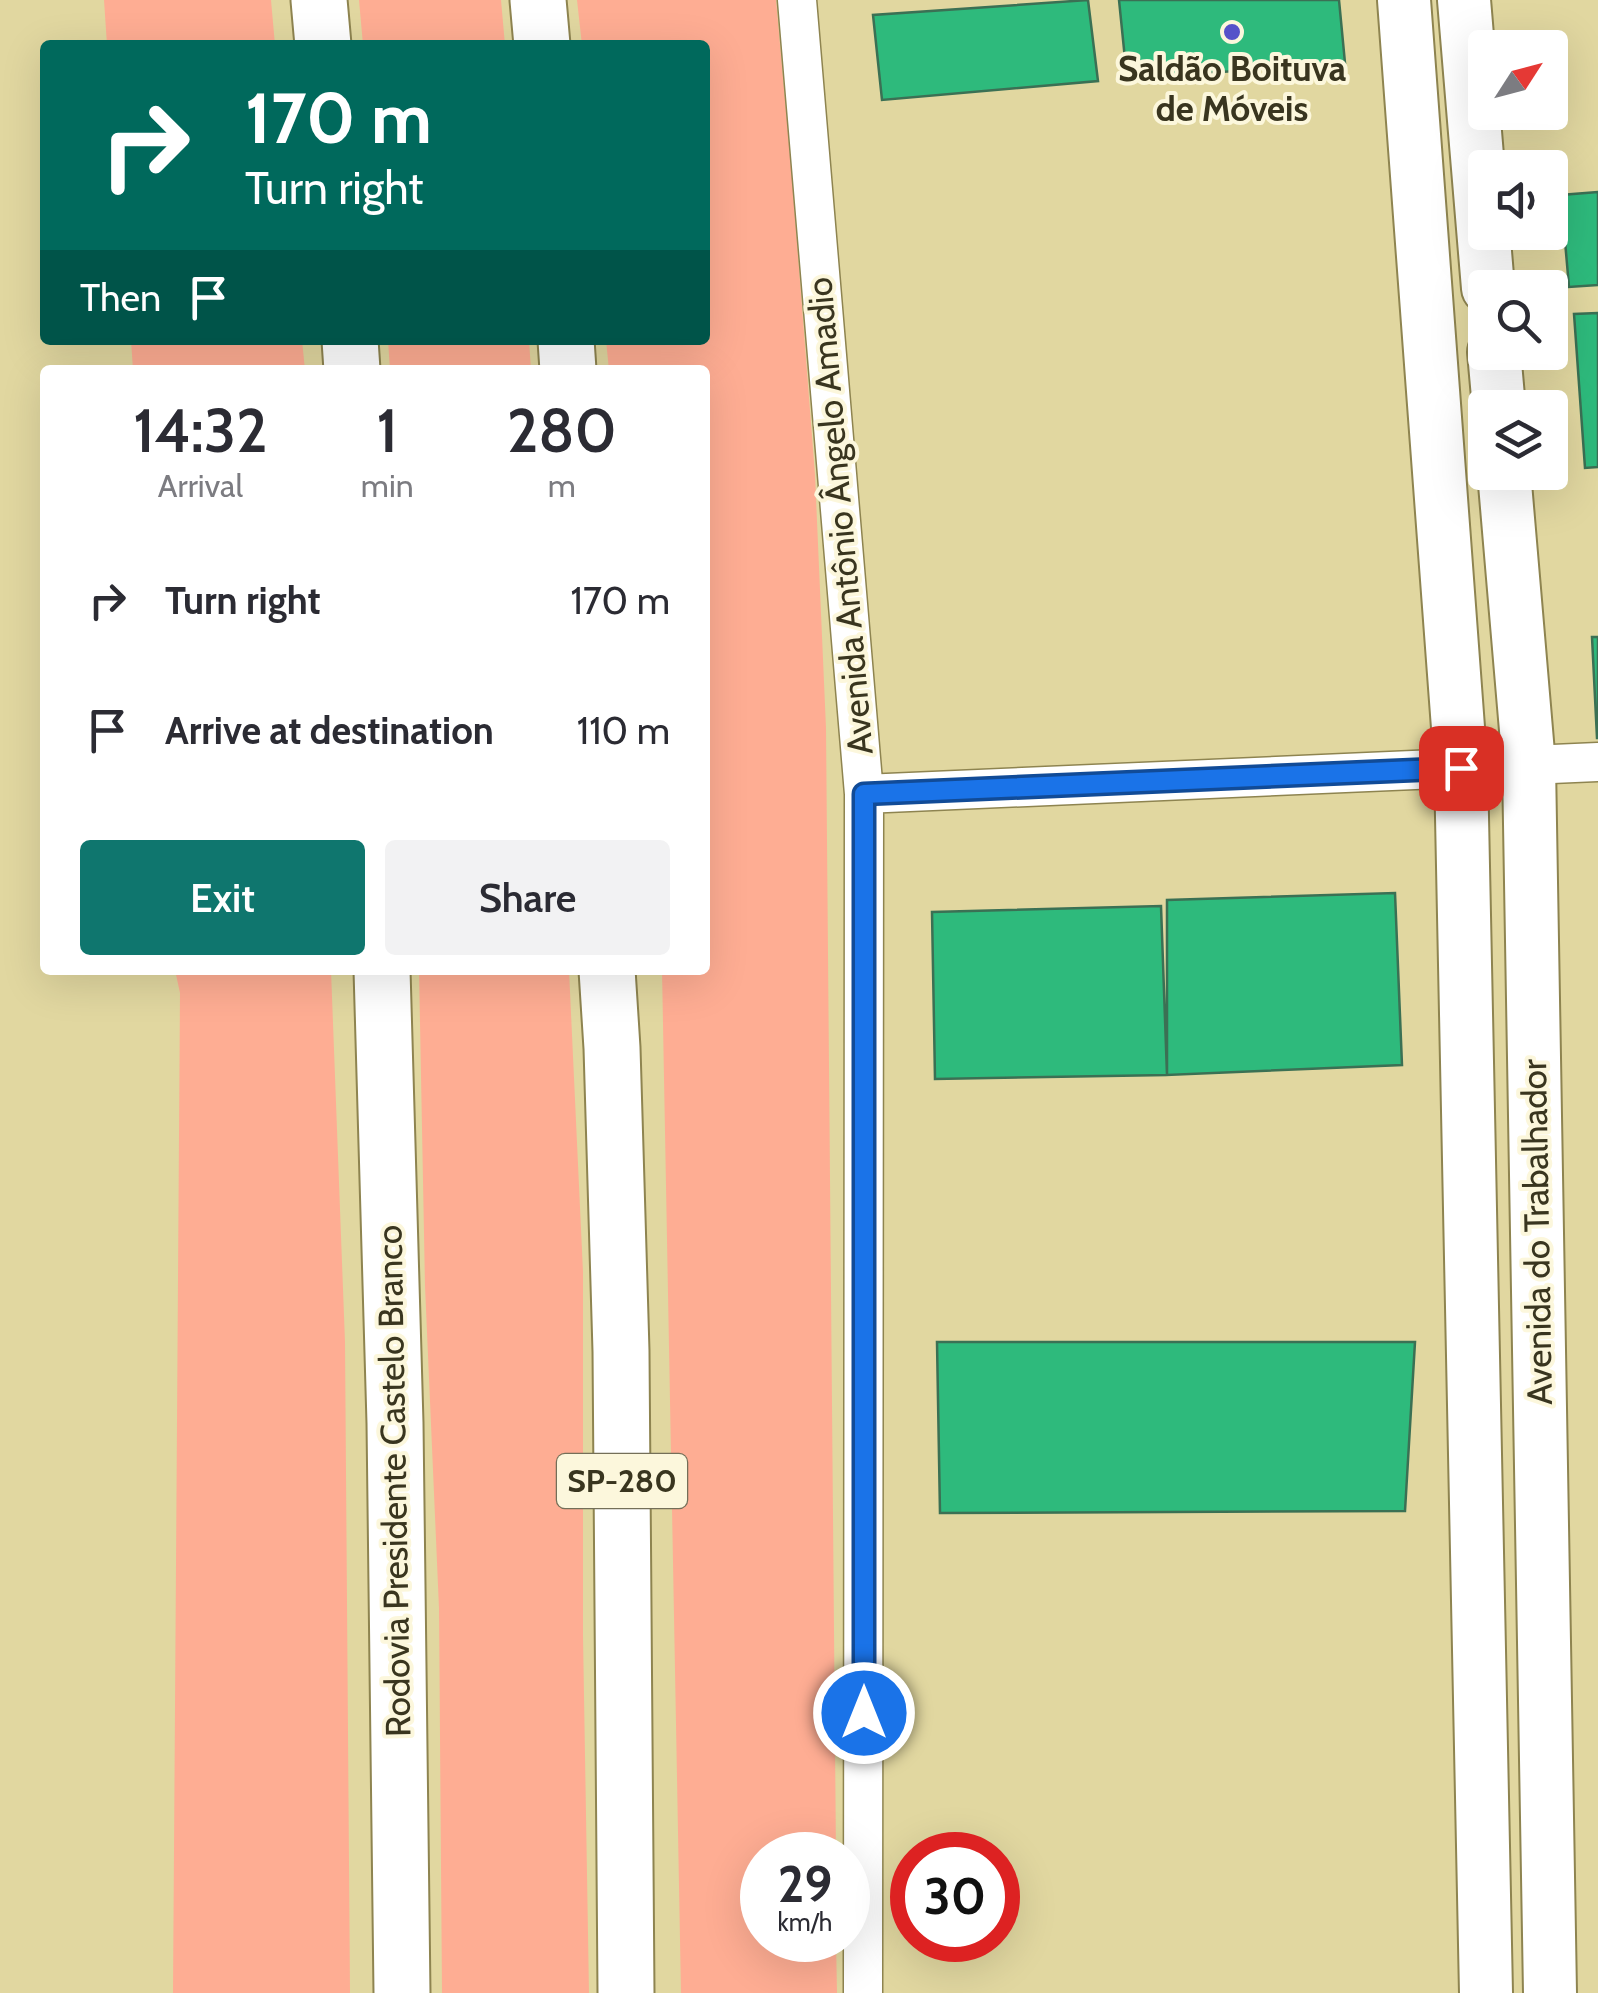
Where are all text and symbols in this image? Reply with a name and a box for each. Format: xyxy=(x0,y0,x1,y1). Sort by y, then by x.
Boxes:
marker: Saldão Boituva de Móveis xyxy=(1221,21,1243,43)
north arrow xyxy=(1468,30,1568,130)
map controls xyxy=(1468,30,1568,490)
place label: Saldão Boituva de Móveis xyxy=(1118,47,1347,130)
text: 170 m xyxy=(245,75,432,161)
icon: right xyxy=(80,80,210,210)
button: sound xyxy=(1468,150,1568,250)
text: Turn right xyxy=(245,161,424,215)
icon: arrive xyxy=(181,270,236,325)
button: search xyxy=(1468,270,1568,370)
text: Then xyxy=(80,274,161,321)
street label: Avenida Antônio Ângelo Amadio xyxy=(797,276,882,756)
button: layers xyxy=(1468,390,1568,490)
text: 14:32 xyxy=(133,394,268,467)
text: 1 xyxy=(377,394,398,467)
text: 280 xyxy=(507,394,617,467)
text: Arrival xyxy=(158,466,243,505)
text: min xyxy=(361,466,414,505)
text: m xyxy=(548,466,576,505)
icon: right xyxy=(80,573,135,628)
text: Turn right xyxy=(165,577,321,624)
text: 170 m xyxy=(570,577,670,624)
icon: arrive xyxy=(80,703,135,758)
text: Arrive at destination xyxy=(165,707,494,754)
text: 110 m xyxy=(577,707,670,754)
pin xyxy=(1419,726,1504,811)
icon: arrive xyxy=(1434,741,1489,796)
button: Exit xyxy=(80,840,365,955)
button: Share xyxy=(385,840,670,955)
street label: Avenida do Trabalhador xyxy=(1512,1059,1561,1405)
street label: Rodovia Presidente Castelo Branco xyxy=(368,1225,419,1737)
road number: SP-280 xyxy=(557,1454,687,1508)
position arrow xyxy=(812,1661,916,1765)
speed limit sign: 30 xyxy=(890,1832,1020,1962)
text: 29 xyxy=(778,1854,832,1915)
text: km/h xyxy=(778,1907,832,1937)

